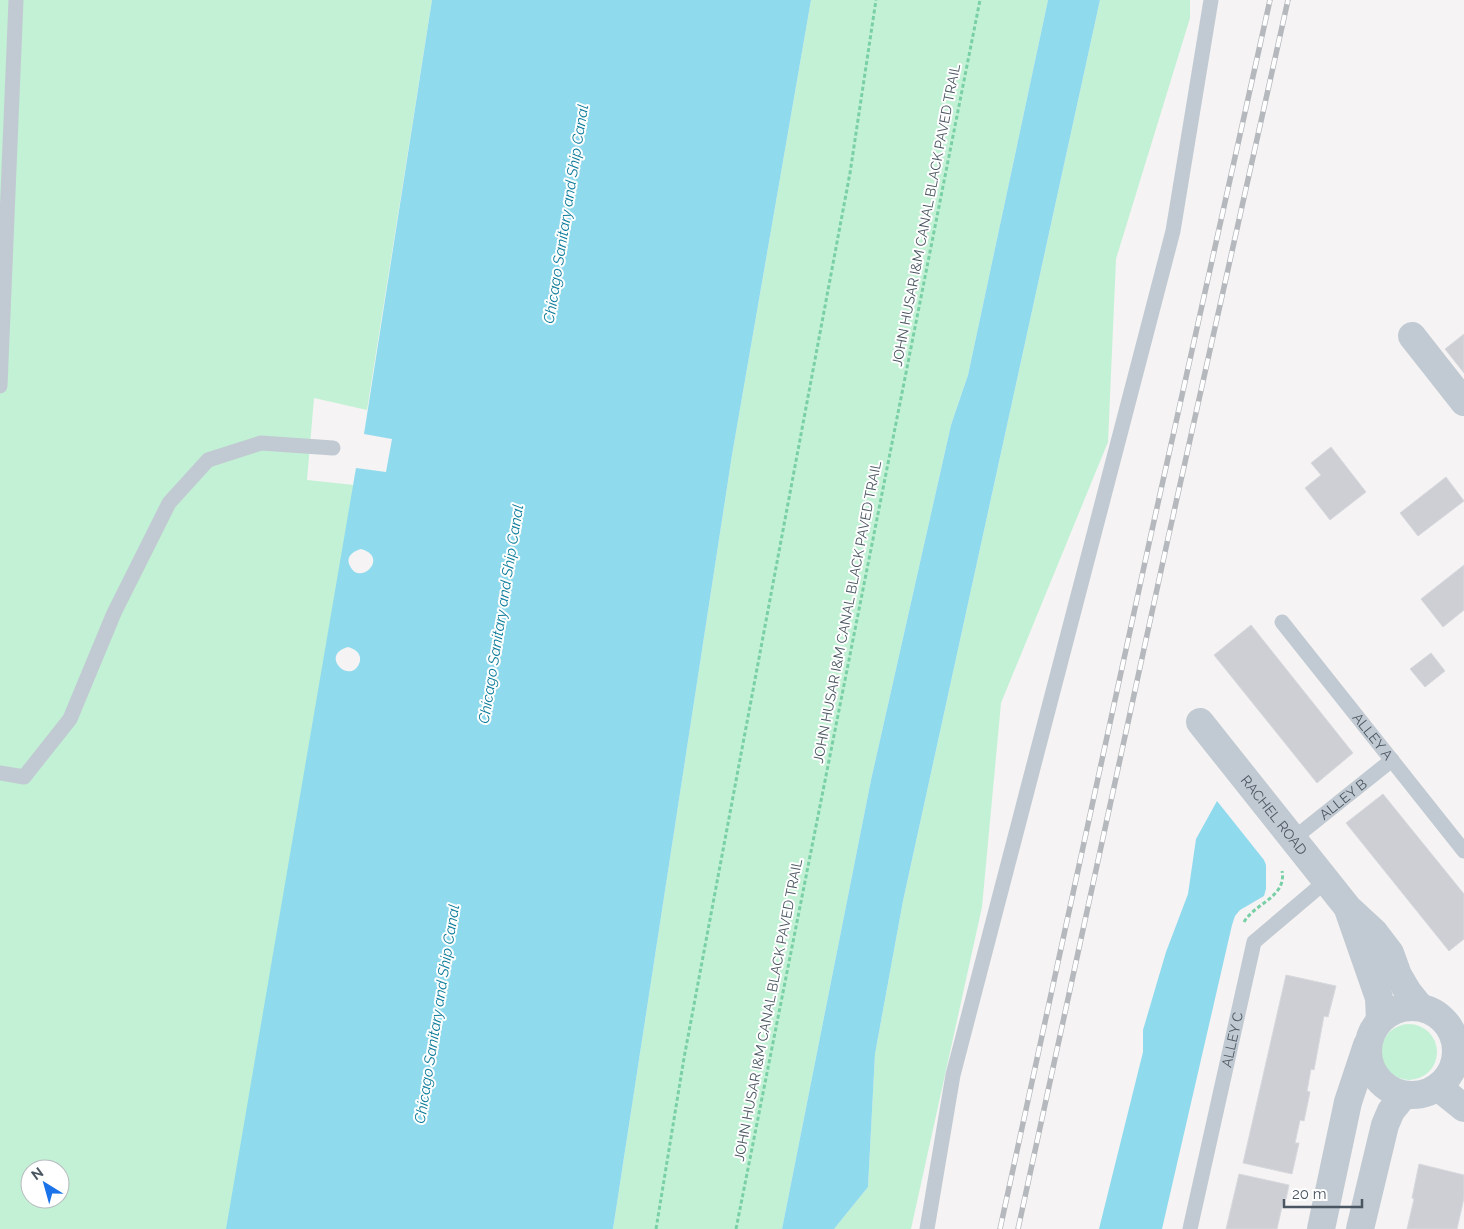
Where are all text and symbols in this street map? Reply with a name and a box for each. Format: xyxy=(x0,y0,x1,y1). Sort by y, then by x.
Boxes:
street label: JOHN HUSAR I&M CANAL BLACK PAVED TRAIL xyxy=(889,62,963,368)
water label: Chicago Sanitary and Ship Canal xyxy=(540,103,592,325)
street label: JOHN HUSAR I&M CANAL BLACK PAVED TRAIL xyxy=(810,459,884,765)
water label: Chicago Sanitary and Ship Canal xyxy=(475,503,527,725)
street label: ALLEY A xyxy=(1349,710,1397,763)
street label: RACHEL ROAD xyxy=(1238,772,1311,858)
street label: ALLEY B xyxy=(1316,775,1370,823)
street label: JOHN HUSAR I&M CANAL BLACK PAVED TRAIL xyxy=(731,857,805,1163)
water label: Chicago Sanitary and Ship Canal xyxy=(411,903,463,1125)
street label: ALLEY C xyxy=(1218,1010,1246,1069)
north arrow xyxy=(20,1159,70,1209)
text: N xyxy=(28,1164,46,1183)
scale bar xyxy=(1284,1176,1362,1208)
text: 20 m xyxy=(1292,1185,1327,1203)

